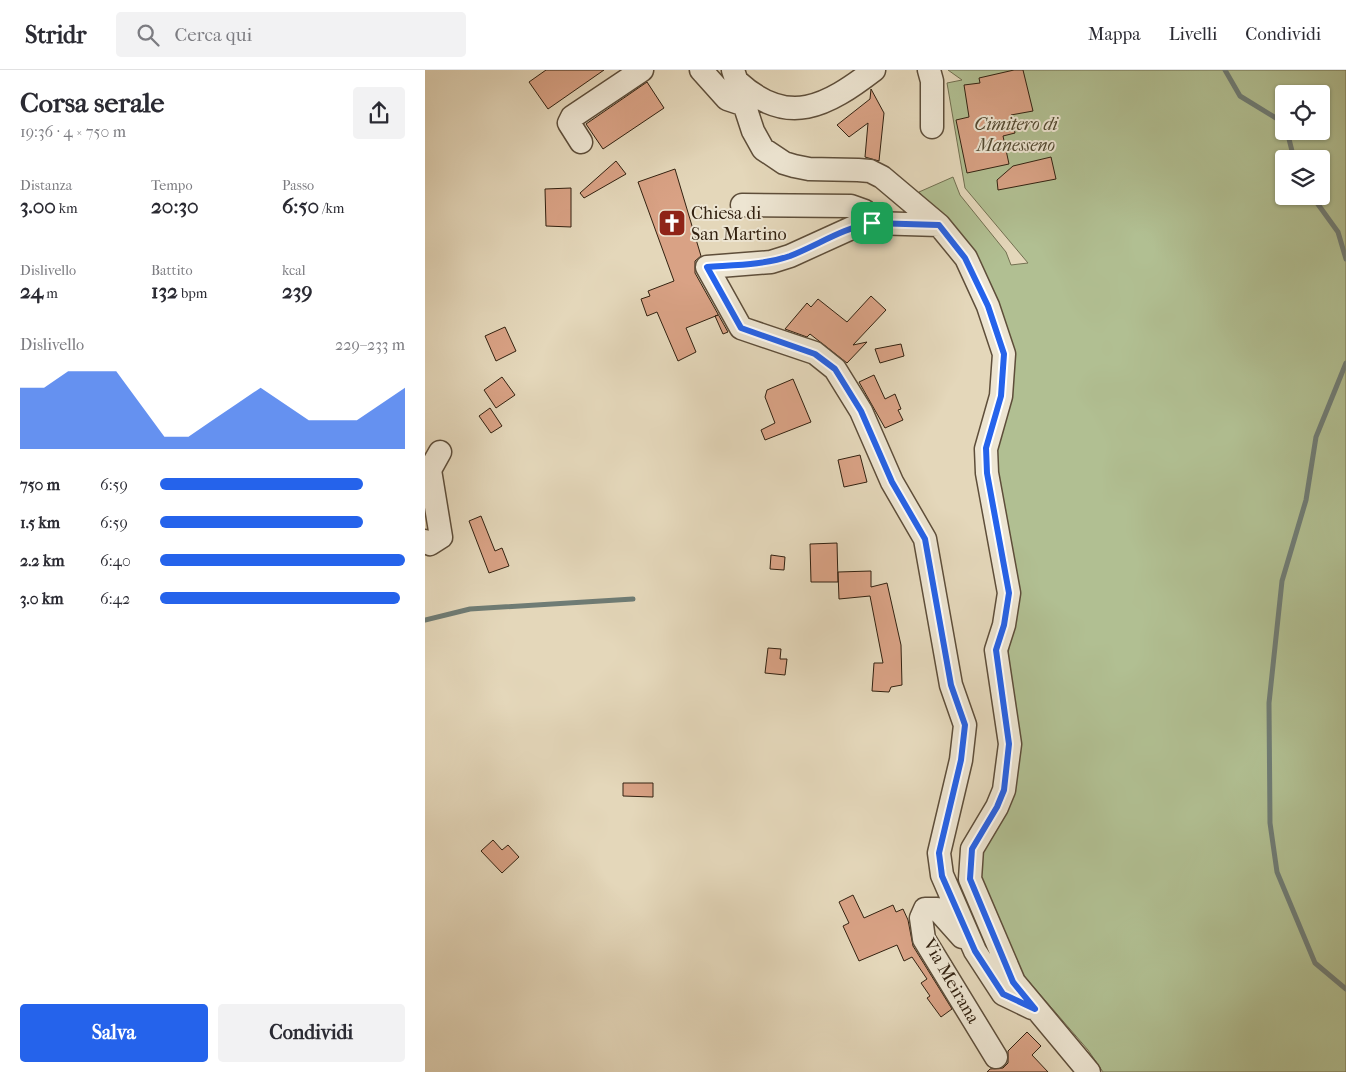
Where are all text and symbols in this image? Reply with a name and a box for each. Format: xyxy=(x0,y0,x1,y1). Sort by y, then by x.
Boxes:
search box xyxy=(116,12,466,57)
text: Stridr xyxy=(25,21,86,49)
icon: search xyxy=(134,21,162,49)
text: Cerca qui xyxy=(174,24,252,46)
text: Mappa xyxy=(1088,24,1141,45)
text: Livelli xyxy=(1169,24,1217,45)
text: Condividi xyxy=(1245,24,1321,45)
map controls xyxy=(1275,85,1330,205)
button: locate xyxy=(1275,85,1330,140)
text: Corsa serale xyxy=(20,86,164,119)
button: share xyxy=(353,87,405,139)
park label: Cimitero di Manesseno xyxy=(974,114,1060,156)
text: 19:36 · 4 × 750 m xyxy=(20,122,126,141)
button: layers xyxy=(1275,150,1330,205)
text: Distanza xyxy=(20,177,72,194)
text: Tempo xyxy=(151,177,193,194)
text: Passo xyxy=(282,177,314,194)
text: 3.00 xyxy=(20,194,56,218)
text: 20:30 xyxy=(151,194,199,218)
text: 6:50 xyxy=(282,194,319,218)
text: km xyxy=(56,200,78,217)
text: /km xyxy=(319,200,344,217)
pin xyxy=(851,202,893,244)
place label: Chiesa di San Martino xyxy=(691,203,787,245)
church icon: Chiesa di San Martino xyxy=(657,208,687,238)
icon: arrive xyxy=(858,209,886,237)
text: Dislivello xyxy=(20,262,76,279)
text: Battito xyxy=(151,262,193,279)
text: kcal xyxy=(282,262,306,279)
text: 24 xyxy=(20,279,43,303)
text: 132 xyxy=(151,279,178,303)
text: 239 xyxy=(282,279,312,303)
text: m xyxy=(43,285,58,302)
text: bpm xyxy=(178,285,207,302)
text: Dislivello xyxy=(20,335,84,354)
text: 229–233 m xyxy=(335,335,405,354)
text: 750 m xyxy=(20,475,60,494)
text: 6:59 xyxy=(100,475,128,494)
text: 1.5 km xyxy=(20,513,60,532)
text: 6:59 xyxy=(100,513,128,532)
text: 2.2 km xyxy=(20,551,65,570)
text: 6:40 xyxy=(100,551,131,570)
text: 3.0 km xyxy=(20,589,63,608)
text: 6:42 xyxy=(100,589,130,608)
street label: Via Meirana xyxy=(918,934,984,1028)
button: Salva xyxy=(20,1004,208,1062)
button: Condividi xyxy=(218,1004,405,1062)

